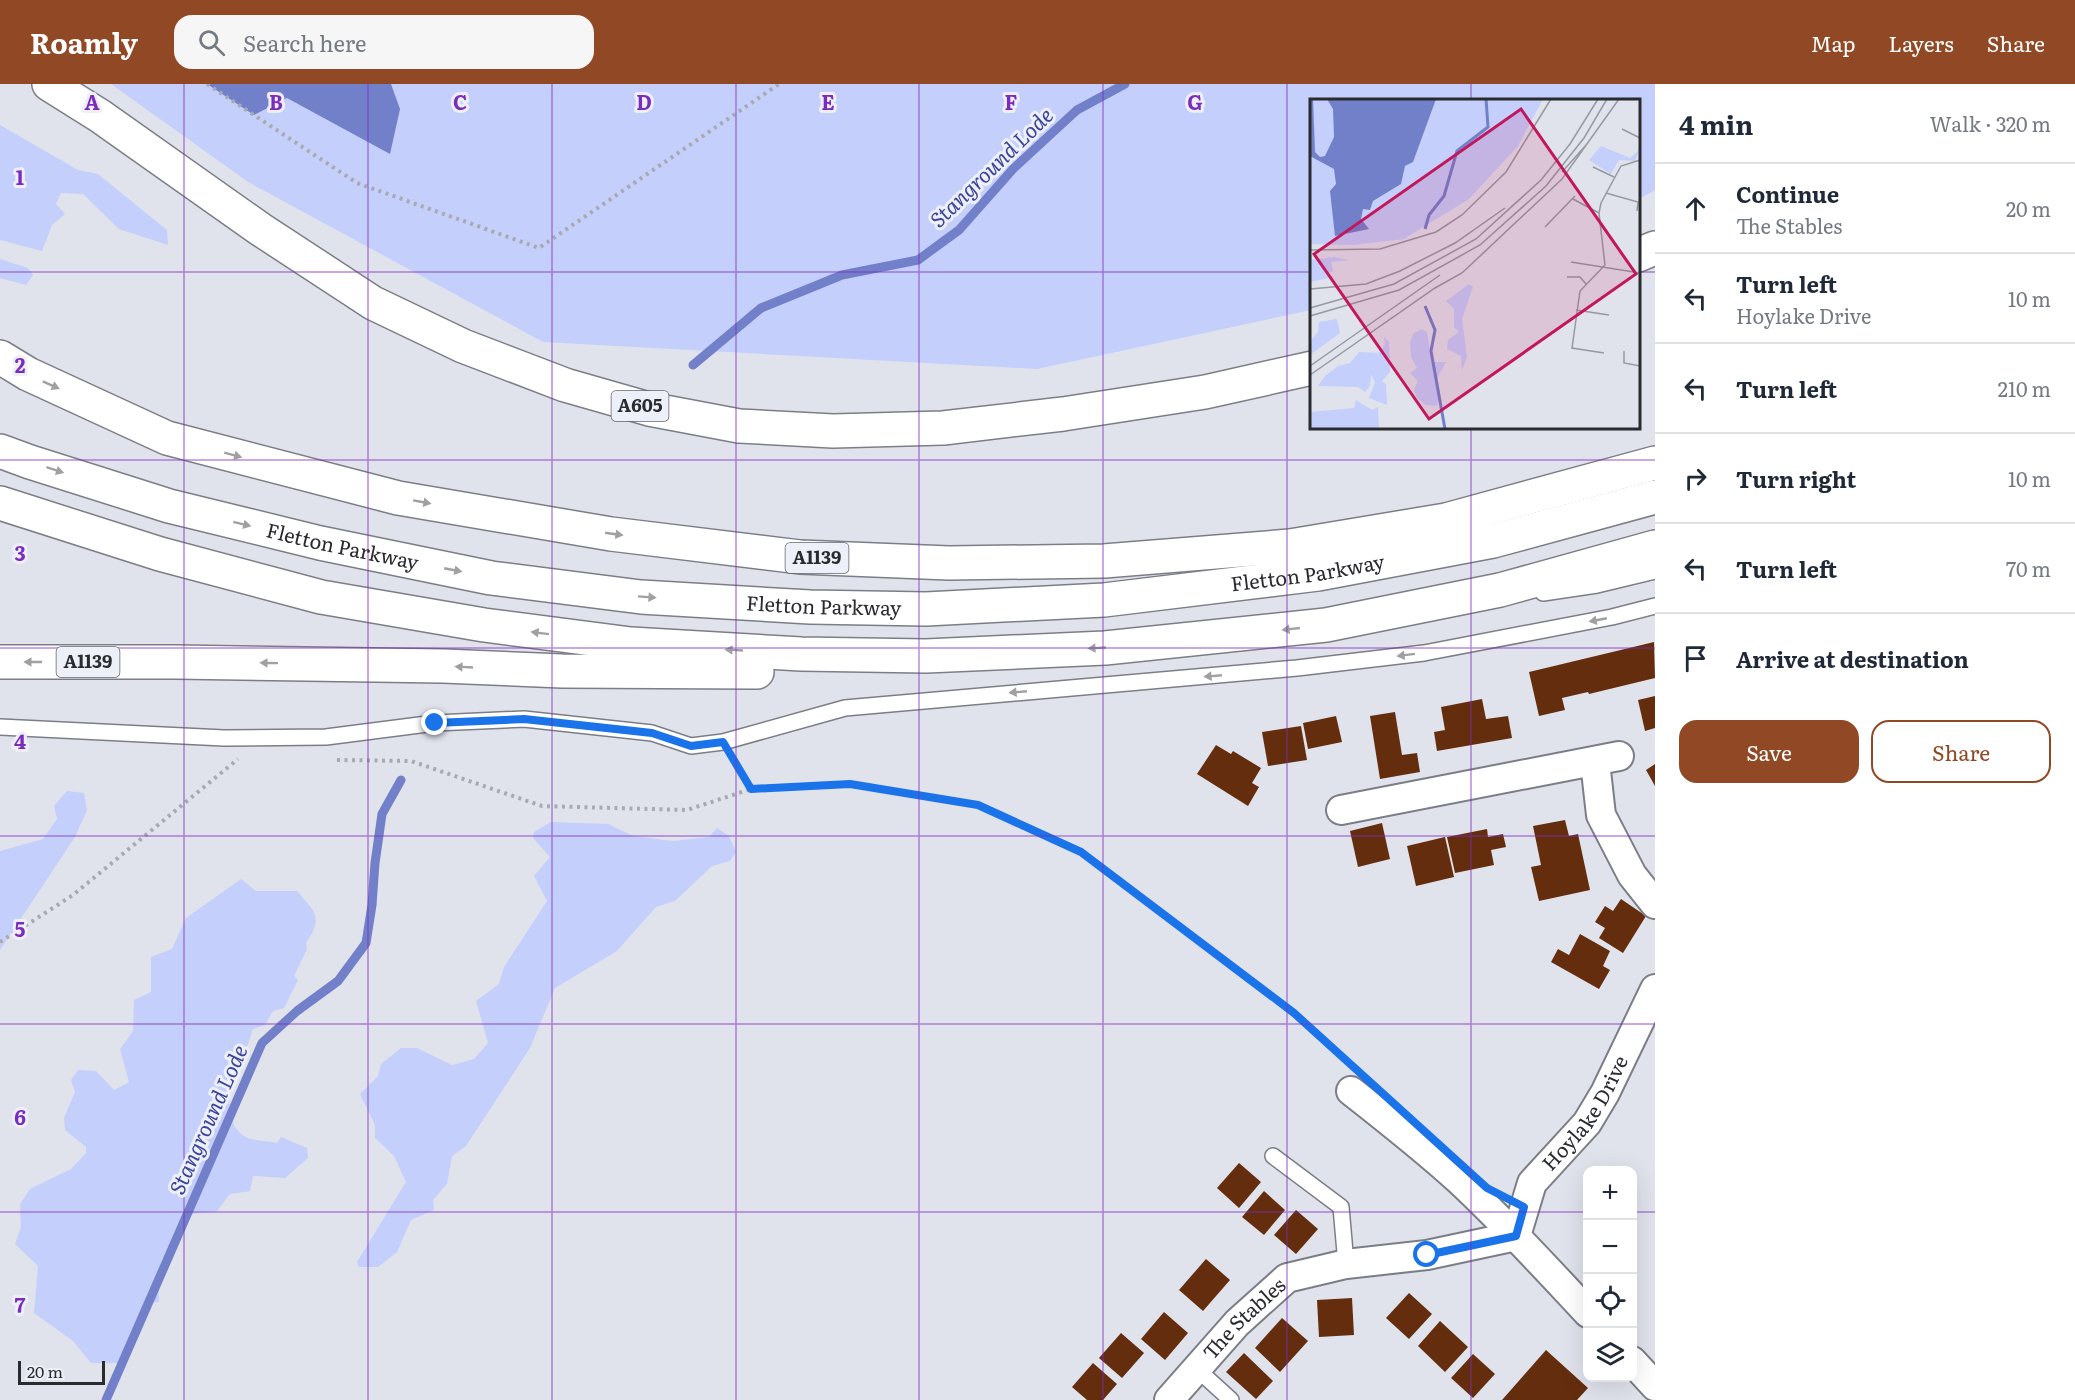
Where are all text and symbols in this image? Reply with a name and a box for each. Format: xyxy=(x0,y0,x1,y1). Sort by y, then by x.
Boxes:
search box xyxy=(174,15,594,69)
text: Roamly xyxy=(30,21,138,63)
icon: search xyxy=(195,26,228,59)
text: Search here xyxy=(243,26,366,59)
text: Map xyxy=(1811,27,1856,58)
text: Layers xyxy=(1889,27,1954,58)
text: Share xyxy=(1987,27,2045,58)
text: A xyxy=(84,86,100,116)
text: B xyxy=(269,86,283,116)
text: C xyxy=(453,86,467,116)
text: D xyxy=(636,86,652,116)
text: E xyxy=(821,86,835,116)
text: F xyxy=(1005,86,1018,116)
text: G xyxy=(1187,86,1203,116)
water label: Stanground Lode xyxy=(922,99,1059,233)
inset map xyxy=(1310,99,1640,429)
text: 4 min xyxy=(1679,104,1753,143)
text: Walk · 320 m xyxy=(1930,108,2051,138)
text: 1 xyxy=(16,161,24,191)
text: Continue xyxy=(1736,177,1839,210)
icon: ahead xyxy=(1679,192,1712,225)
text: 20 m xyxy=(2006,193,2051,223)
text: The Stables xyxy=(1736,210,1842,240)
text: Turn left xyxy=(1736,267,1837,300)
icon: left xyxy=(1679,282,1712,315)
text: 10 m xyxy=(2008,283,2051,313)
text: Hoylake Drive xyxy=(1736,300,1871,330)
text: 2 xyxy=(15,349,26,379)
icon: left xyxy=(1679,372,1712,405)
text: Turn left xyxy=(1736,372,1837,405)
text: 210 m xyxy=(1998,373,2051,403)
one-way arrow xyxy=(43,380,61,390)
road number: A605 xyxy=(612,391,668,421)
one-way arrow xyxy=(224,451,242,460)
icon: right xyxy=(1679,462,1712,495)
text: Turn right xyxy=(1736,462,1856,495)
text: 10 m xyxy=(2008,463,2051,493)
one-way arrow xyxy=(46,466,64,476)
one-way arrow xyxy=(412,498,431,507)
street label: Fletton Parkway xyxy=(264,513,422,576)
one-way arrow xyxy=(233,520,252,530)
one-way arrow xyxy=(605,530,624,539)
text: 3 xyxy=(14,537,26,567)
road number: A1139 xyxy=(786,543,848,573)
street label: Fletton Parkway xyxy=(1229,545,1387,597)
icon: left xyxy=(1679,552,1712,585)
text: Turn left xyxy=(1736,552,1837,585)
text: 70 m xyxy=(2006,553,2051,583)
one-way arrow xyxy=(444,566,463,575)
street label: Fletton Parkway xyxy=(746,586,902,622)
one-way arrow xyxy=(637,592,656,602)
one-way arrow xyxy=(1588,616,1607,625)
one-way arrow xyxy=(1281,624,1300,634)
one-way arrow xyxy=(531,628,550,637)
icon: arrive xyxy=(1679,642,1712,675)
text: Arrive at destination xyxy=(1736,642,1969,675)
one-way arrow xyxy=(1088,644,1107,653)
one-way arrow xyxy=(725,645,744,655)
road number: A1139 xyxy=(56,647,119,677)
one-way arrow xyxy=(1397,650,1416,660)
one-way arrow xyxy=(24,657,43,667)
one-way arrow xyxy=(259,658,278,668)
one-way arrow xyxy=(454,662,473,671)
one-way arrow xyxy=(1203,671,1222,680)
one-way arrow xyxy=(1009,688,1028,697)
route end xyxy=(421,709,447,735)
button: Save xyxy=(1679,720,1859,783)
button: Share xyxy=(1871,720,2051,783)
text: 4 xyxy=(14,725,26,755)
text: 5 xyxy=(15,913,26,943)
water label: Stanground Lode xyxy=(160,1039,254,1199)
street label: Hoylake Drive xyxy=(1534,1050,1634,1176)
text: 6 xyxy=(14,1101,26,1131)
map controls xyxy=(1583,1166,1637,1382)
button: + xyxy=(1583,1166,1637,1220)
button: − xyxy=(1583,1220,1637,1274)
route start xyxy=(1413,1241,1439,1267)
street label: The Stables xyxy=(1195,1269,1291,1365)
button: locate xyxy=(1583,1274,1637,1328)
text: 7 xyxy=(15,1289,26,1319)
button: layers xyxy=(1583,1328,1637,1382)
scale bar xyxy=(18,1358,105,1386)
text: 20 m xyxy=(27,1359,63,1383)

